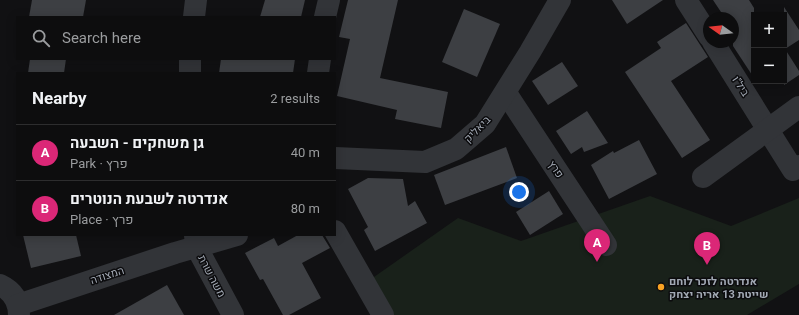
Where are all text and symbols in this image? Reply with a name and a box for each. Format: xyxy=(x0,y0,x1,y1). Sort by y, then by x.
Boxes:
north arrow xyxy=(703,12,739,48)
map controls xyxy=(751,12,787,84)
button: + xyxy=(751,12,787,48)
search box xyxy=(16,16,336,60)
icon: search xyxy=(30,27,52,49)
text: Search here xyxy=(62,29,141,47)
button: − xyxy=(751,48,787,84)
street label: ביל"ו xyxy=(729,74,752,99)
text: Nearby xyxy=(32,88,87,108)
text: 2 results xyxy=(270,91,320,106)
street label: ביאליק xyxy=(461,113,493,145)
text: גן משחקים - השבעה xyxy=(70,134,204,152)
text: A xyxy=(41,145,49,160)
text: 40 m xyxy=(291,145,320,160)
text: Park · פרץ xyxy=(70,156,128,171)
street label: פרץ xyxy=(545,158,566,180)
your location xyxy=(509,182,529,202)
text: אנדרטה לשבעת הנוטרים xyxy=(70,190,228,208)
text: B xyxy=(41,201,49,216)
text: 80 m xyxy=(291,201,320,216)
text: Place · פרץ xyxy=(70,212,133,227)
pin: A xyxy=(584,229,610,262)
pin: B xyxy=(694,232,720,265)
street label: משה שרת xyxy=(195,253,228,300)
street label: המצודה xyxy=(89,264,126,287)
place label: אנדרטה לזכר לוחם שייטת 13 אריה יצחק xyxy=(669,275,769,301)
marker: אנדרטה לזכר לוחם שייטת 13 אריה יצחק xyxy=(656,282,666,292)

